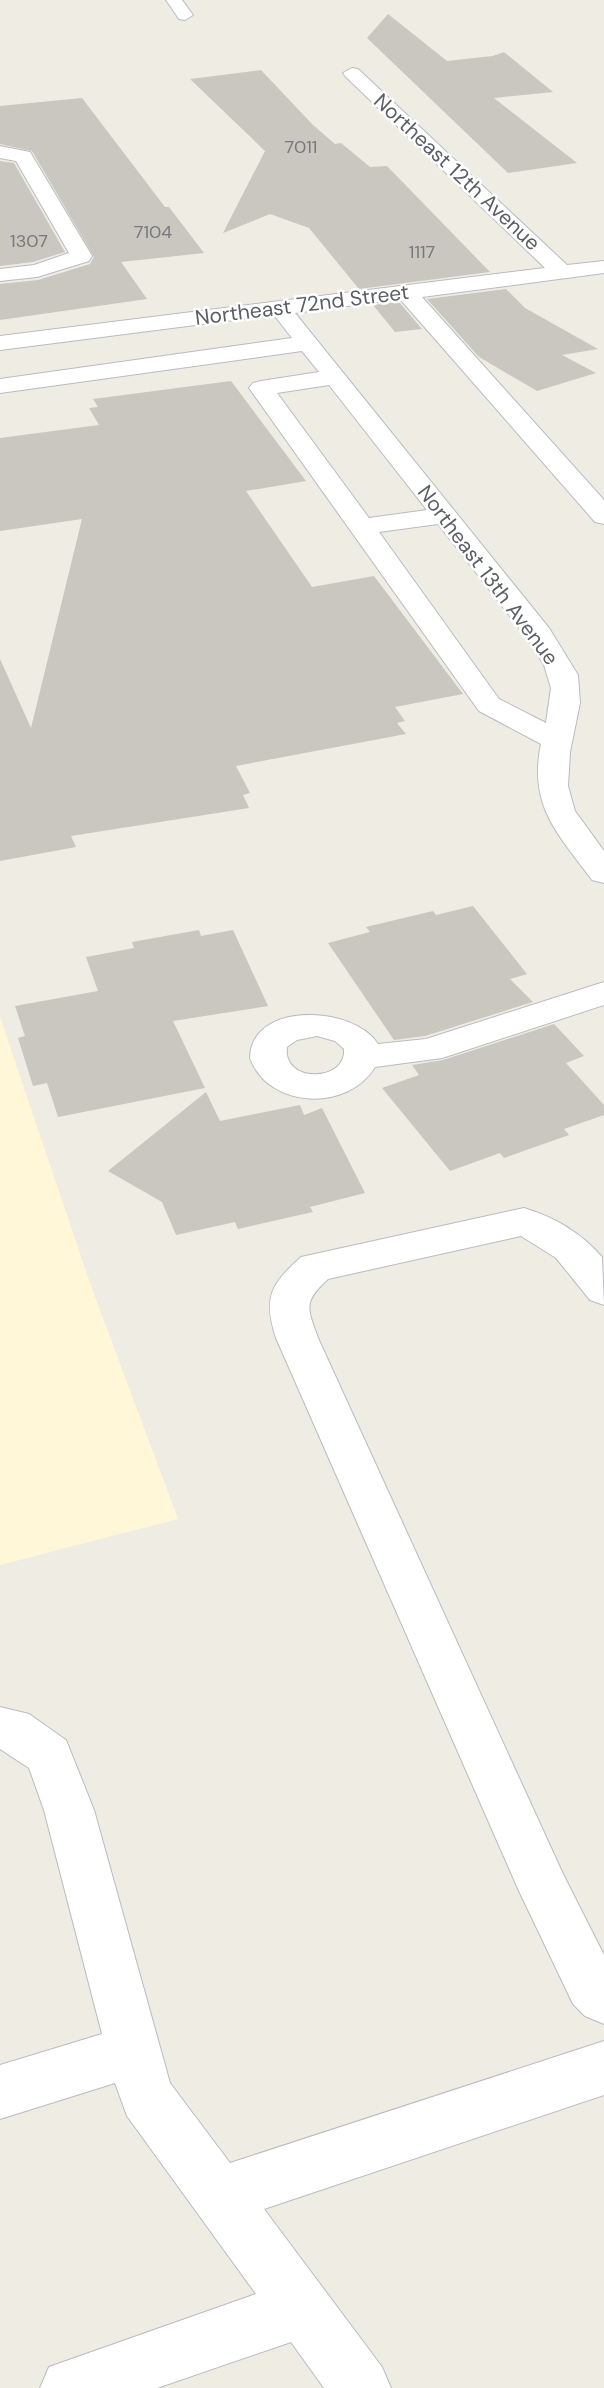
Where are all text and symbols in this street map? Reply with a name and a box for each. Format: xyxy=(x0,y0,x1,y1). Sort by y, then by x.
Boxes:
street label: Northeast 12th Avenue xyxy=(368,87,546,257)
house number: 7011 xyxy=(285,135,317,159)
house number: 7104 xyxy=(134,220,172,244)
house number: 1307 xyxy=(10,229,48,253)
house number: 1117 xyxy=(409,240,435,264)
street label: Northeast 72nd Street xyxy=(193,278,411,332)
street label: Northeast 13th Avenue xyxy=(411,479,565,671)

